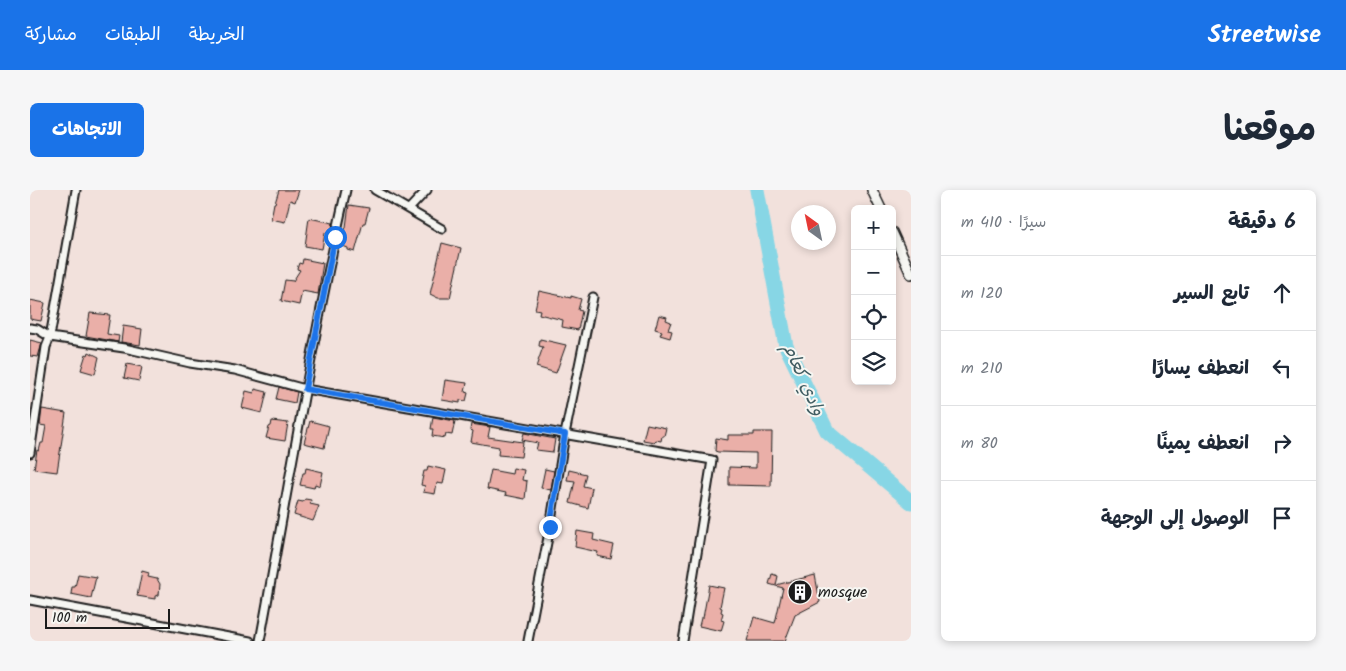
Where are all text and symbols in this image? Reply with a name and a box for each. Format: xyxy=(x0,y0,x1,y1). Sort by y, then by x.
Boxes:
text: Streetwise xyxy=(1208,16,1321,55)
text: مشاركة xyxy=(25,21,77,50)
text: الطبقات xyxy=(105,21,161,50)
text: الخريطة xyxy=(189,21,245,50)
button: الاتجاهات xyxy=(30,103,144,157)
text: موقعنا xyxy=(1223,103,1316,159)
north arrow xyxy=(791,205,836,250)
map controls xyxy=(851,205,896,385)
button: + xyxy=(851,205,896,250)
text: 6 دقيقة xyxy=(1228,206,1296,239)
text: سيرًا · 410 m xyxy=(961,210,1046,235)
route start xyxy=(324,226,347,249)
button: − xyxy=(851,250,896,295)
text: تابع السير xyxy=(1174,279,1249,309)
icon: ahead xyxy=(1268,279,1296,307)
text: 120 m xyxy=(961,281,1003,306)
button: locate xyxy=(851,295,896,340)
water label: وادي كعام xyxy=(774,338,832,422)
button: layers xyxy=(851,340,896,385)
text: انعطف يسارًا xyxy=(1152,354,1249,384)
icon: left xyxy=(1268,354,1296,382)
text: 210 m xyxy=(961,356,1003,381)
text: انعطف يمينًا xyxy=(1157,429,1249,459)
icon: right xyxy=(1268,429,1296,457)
text: 80 m xyxy=(961,431,998,456)
text: الوصول إلى الوجهة xyxy=(1101,504,1249,534)
icon: arrive xyxy=(1268,504,1296,532)
route end xyxy=(539,516,562,539)
building icon: mosque xyxy=(787,579,813,605)
place label: mosque xyxy=(818,580,867,605)
scale bar xyxy=(45,606,170,629)
text: 100 m xyxy=(52,607,87,629)

